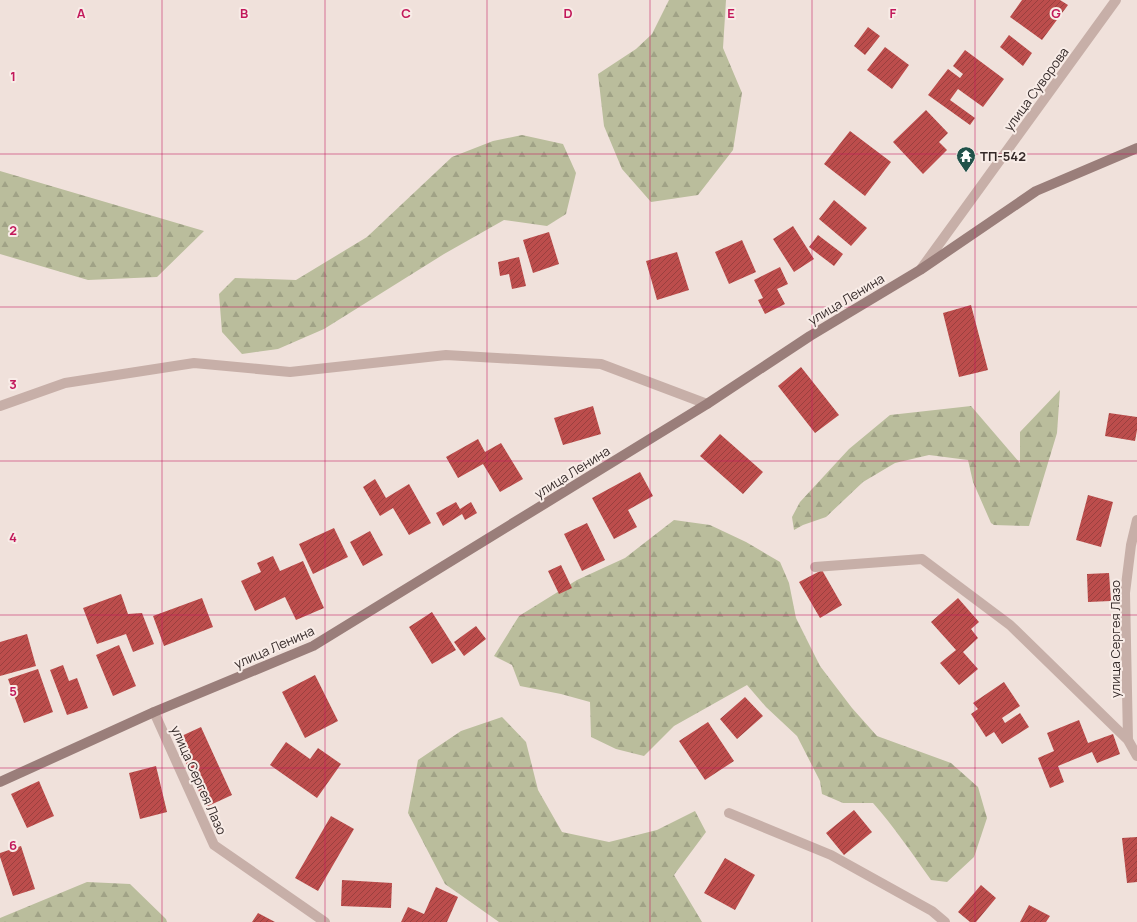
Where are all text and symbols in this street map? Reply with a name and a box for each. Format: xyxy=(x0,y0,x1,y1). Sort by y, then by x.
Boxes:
text: A xyxy=(77,4,86,22)
text: B xyxy=(240,4,248,22)
text: C xyxy=(401,4,411,22)
text: D xyxy=(563,4,573,22)
text: E xyxy=(727,4,735,22)
text: F xyxy=(890,4,897,22)
text: G xyxy=(1051,4,1061,22)
street label: улица Суворова xyxy=(999,43,1073,135)
text: 1 xyxy=(10,67,16,85)
temple icon: ТП-542 xyxy=(955,145,977,173)
place label: ТП-542 xyxy=(980,147,1026,165)
text: 2 xyxy=(9,221,17,239)
street label: улица Ленина xyxy=(804,269,888,329)
text: 3 xyxy=(9,375,17,393)
street label: улица Ленина xyxy=(531,442,613,502)
text: 4 xyxy=(9,528,17,546)
street label: улица Сергея Лазо xyxy=(1106,580,1124,698)
street label: улица Ленина xyxy=(231,621,317,673)
text: 5 xyxy=(9,682,17,700)
street label: улица Сергея Лазо xyxy=(167,723,231,838)
text: 6 xyxy=(9,836,17,854)

